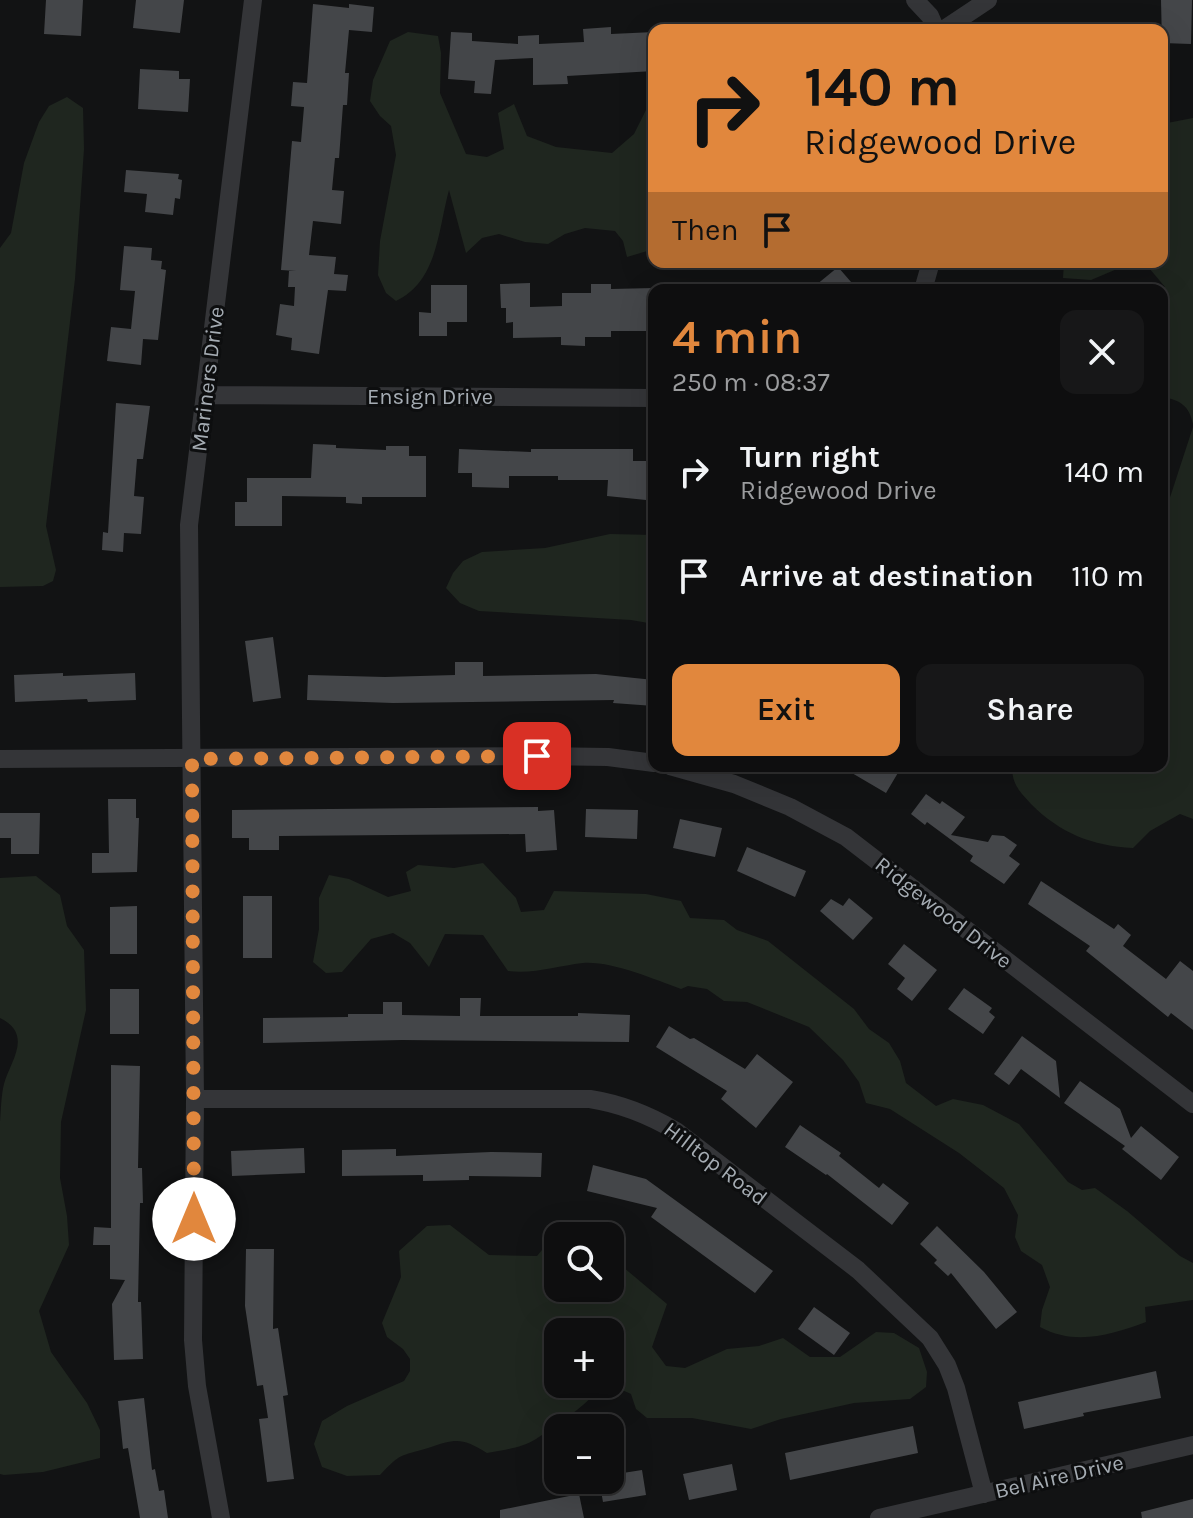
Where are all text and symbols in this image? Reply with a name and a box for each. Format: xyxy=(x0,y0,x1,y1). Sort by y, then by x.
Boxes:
text: 140 m xyxy=(804,54,960,119)
icon: right xyxy=(672,56,776,160)
text: Ridgewood Drive xyxy=(804,121,1076,163)
icon: arrive xyxy=(755,208,799,252)
text: Then xyxy=(672,212,739,248)
street label: Mariners Drive xyxy=(186,305,230,453)
text: 4 min xyxy=(672,309,802,365)
button: close xyxy=(1060,310,1144,394)
text: 250 m · 08:37 xyxy=(672,367,830,398)
street label: Ensign Drive xyxy=(367,384,493,410)
text: Turn right xyxy=(740,439,880,475)
icon: right xyxy=(672,450,716,494)
text: 140 m xyxy=(1064,454,1144,490)
text: Ridgewood Drive xyxy=(740,475,937,506)
icon: arrive xyxy=(672,554,716,598)
text: Arrive at destination xyxy=(740,558,1034,594)
text: 110 m xyxy=(1071,558,1144,594)
button: Exit xyxy=(672,664,900,756)
button: Share xyxy=(916,664,1144,756)
pin xyxy=(503,722,571,790)
icon: arrive xyxy=(515,734,559,778)
street label: Ridgewood Drive xyxy=(870,851,1017,974)
street label: Hilltop Road xyxy=(659,1117,772,1211)
position arrow xyxy=(152,1177,236,1261)
map controls xyxy=(544,1222,624,1494)
button: search xyxy=(544,1222,624,1302)
button: + xyxy=(544,1318,624,1398)
button: − xyxy=(544,1414,624,1494)
street label: Bel Aire Drive xyxy=(992,1450,1126,1504)

